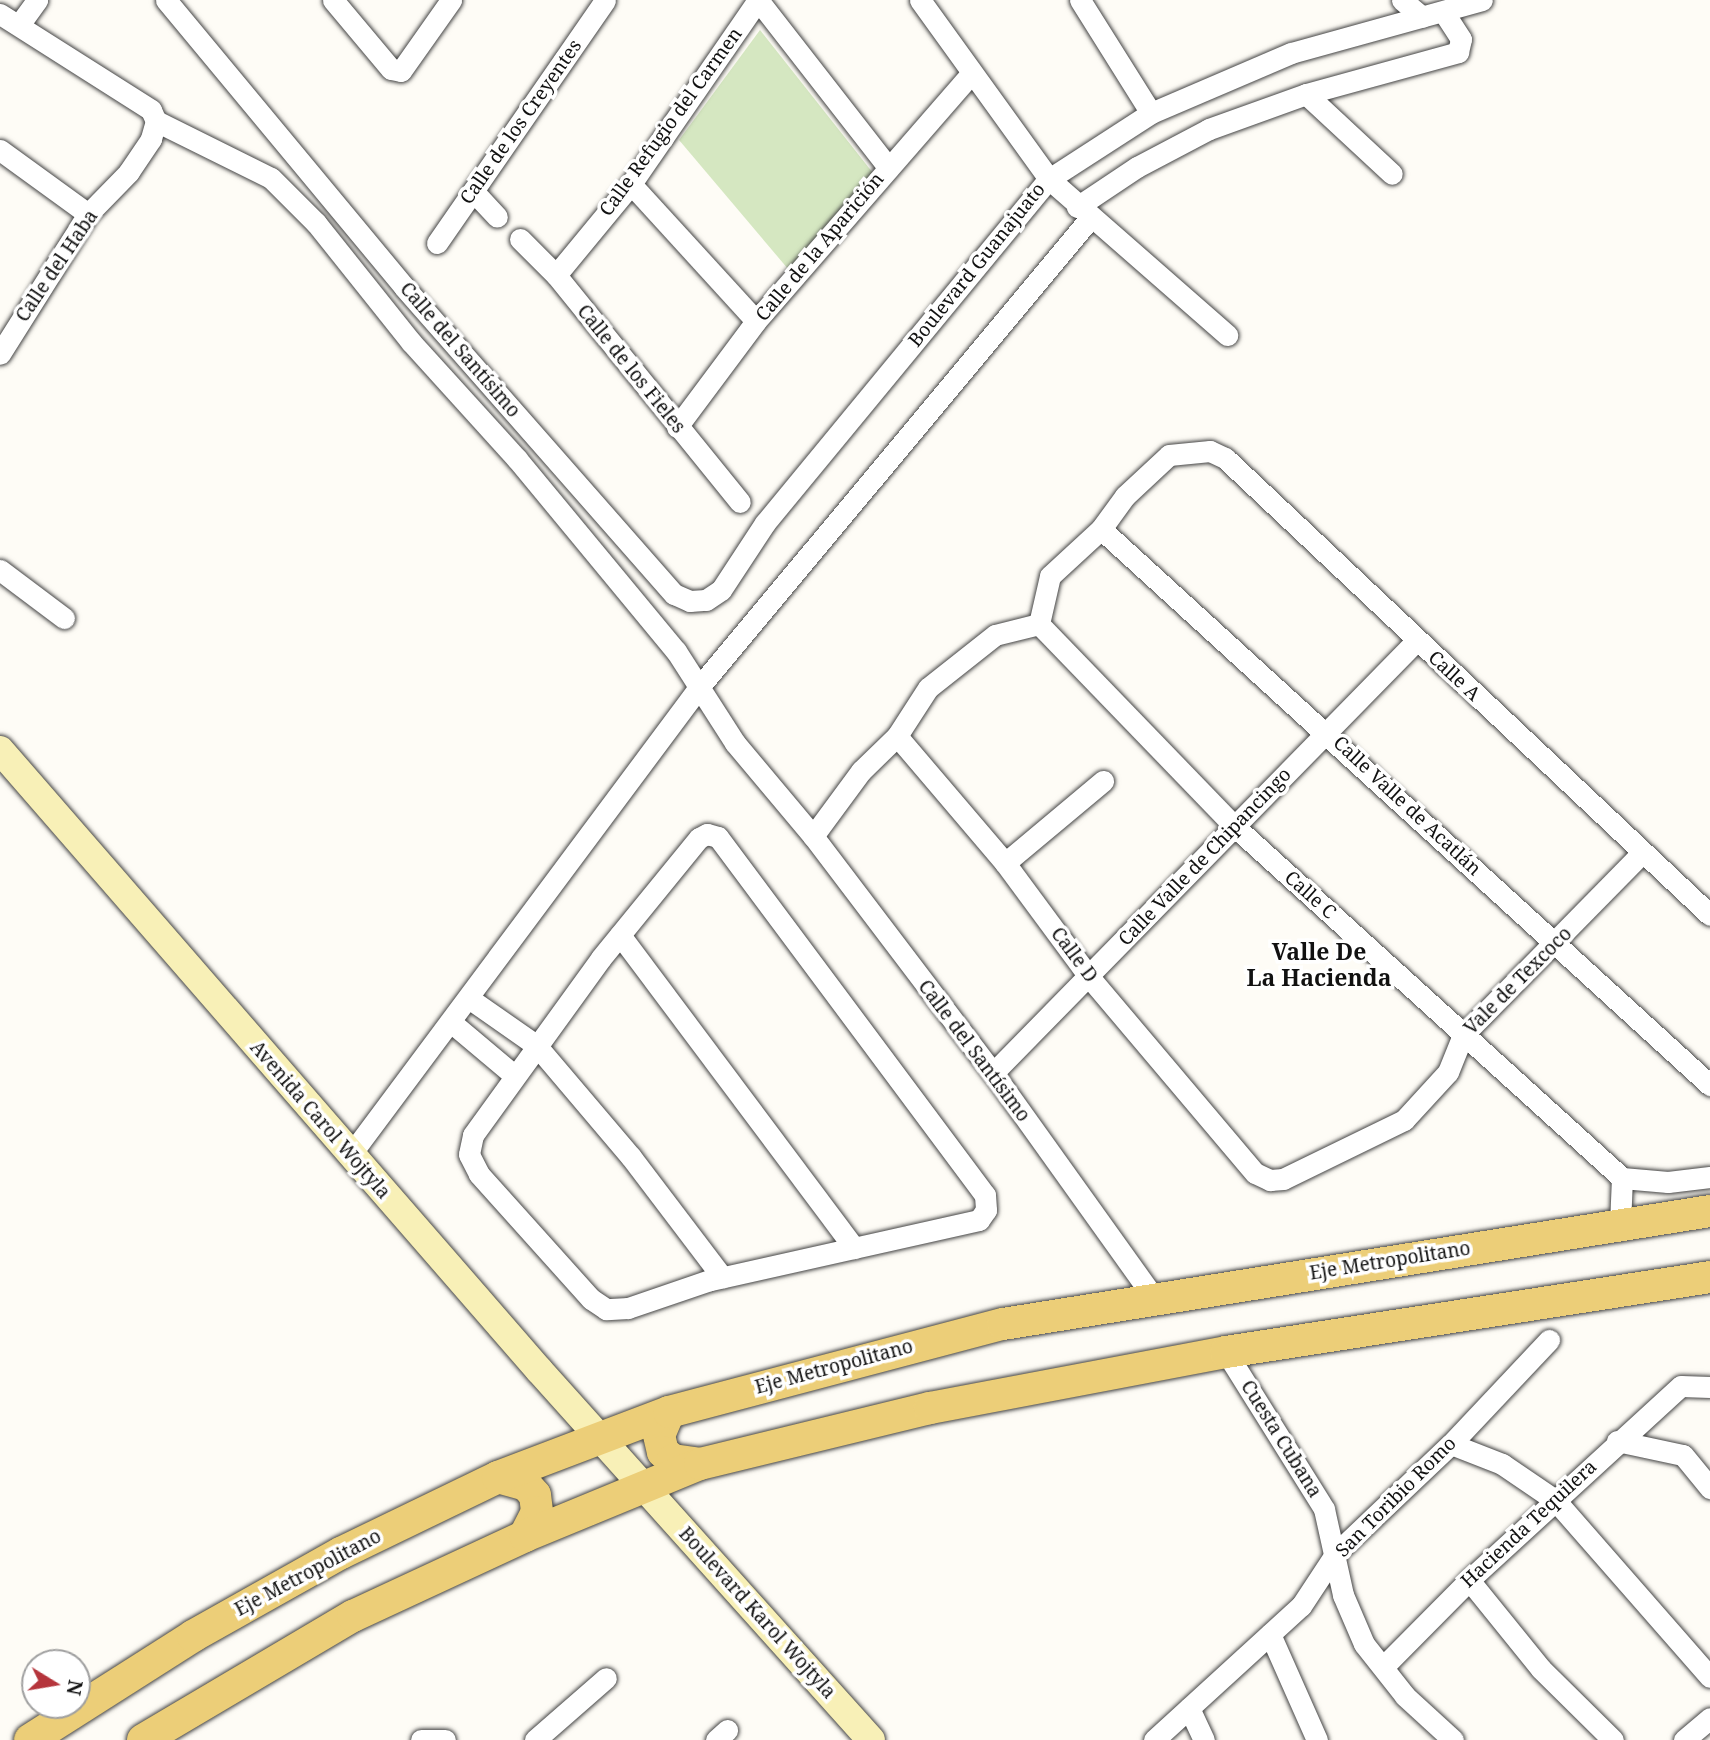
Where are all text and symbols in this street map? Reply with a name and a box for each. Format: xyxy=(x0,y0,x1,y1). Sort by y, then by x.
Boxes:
street label: Calle Refugio del Carmen xyxy=(595,23,747,221)
street label: Calle de los Creyentes xyxy=(456,35,586,209)
street label: Calle de la Aparición xyxy=(751,168,889,326)
street label: Boulevard Guanajuato xyxy=(904,178,1050,352)
street label: Calle del Haba xyxy=(11,206,103,326)
street label: Calle del Santísimo xyxy=(395,278,525,422)
street label: Calle de los Fieles xyxy=(572,300,690,438)
street label: Calle A xyxy=(1423,646,1485,706)
street label: Calle Valle de Acatlán xyxy=(1328,732,1486,880)
street label: Calle Valle de Chipancingo xyxy=(1114,763,1296,951)
street label: Calle C xyxy=(1280,866,1340,924)
street label: Calle D xyxy=(1046,923,1102,987)
street label: Vale de Texcoco xyxy=(1460,923,1576,1039)
district label: Valle De La Hacienda xyxy=(1247,937,1391,991)
street label: Calle del Santísimo xyxy=(913,976,1035,1126)
street label: Avenida Carol Wojtyla xyxy=(245,1036,395,1204)
street label: Eje Metropolitano xyxy=(1308,1237,1472,1285)
street label: Eje Metropolitano xyxy=(753,1335,915,1399)
street label: Cuesta Cubana xyxy=(1236,1376,1326,1502)
street label: San Toribio Romo xyxy=(1331,1432,1461,1562)
street label: Hacienda Tequilera xyxy=(1457,1455,1601,1593)
street label: Boulevard Karol Wojtyla xyxy=(674,1523,840,1703)
street label: Eje Metropolitano xyxy=(231,1525,385,1621)
north arrow xyxy=(21,1649,91,1719)
text: N xyxy=(60,1678,89,1697)

